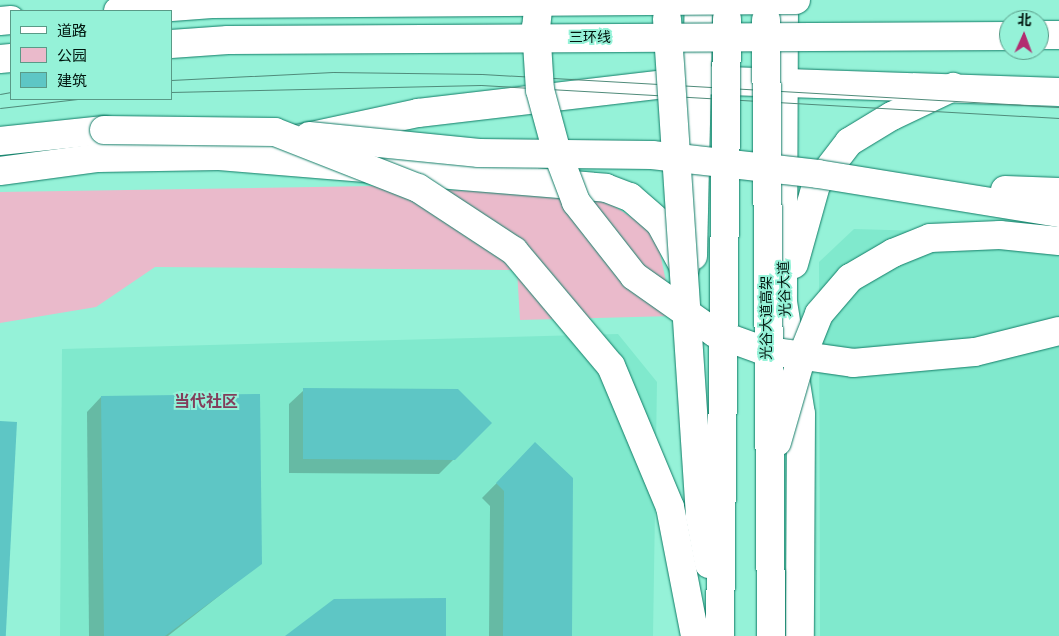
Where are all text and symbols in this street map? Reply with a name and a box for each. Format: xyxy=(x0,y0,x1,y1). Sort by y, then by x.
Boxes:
legend xyxy=(10,10,172,100)
north arrow xyxy=(999,10,1049,60)
text: 北 xyxy=(1017,12,1032,29)
text: 道路 xyxy=(57,22,87,40)
street label: 三环线 xyxy=(569,30,611,46)
text: 公园 xyxy=(57,47,87,65)
text: 建筑 xyxy=(57,72,87,90)
street label: 光谷大道 xyxy=(776,261,794,317)
street label: 光谷大道高架 xyxy=(759,276,775,360)
district label: 当代社区 xyxy=(174,392,238,412)

